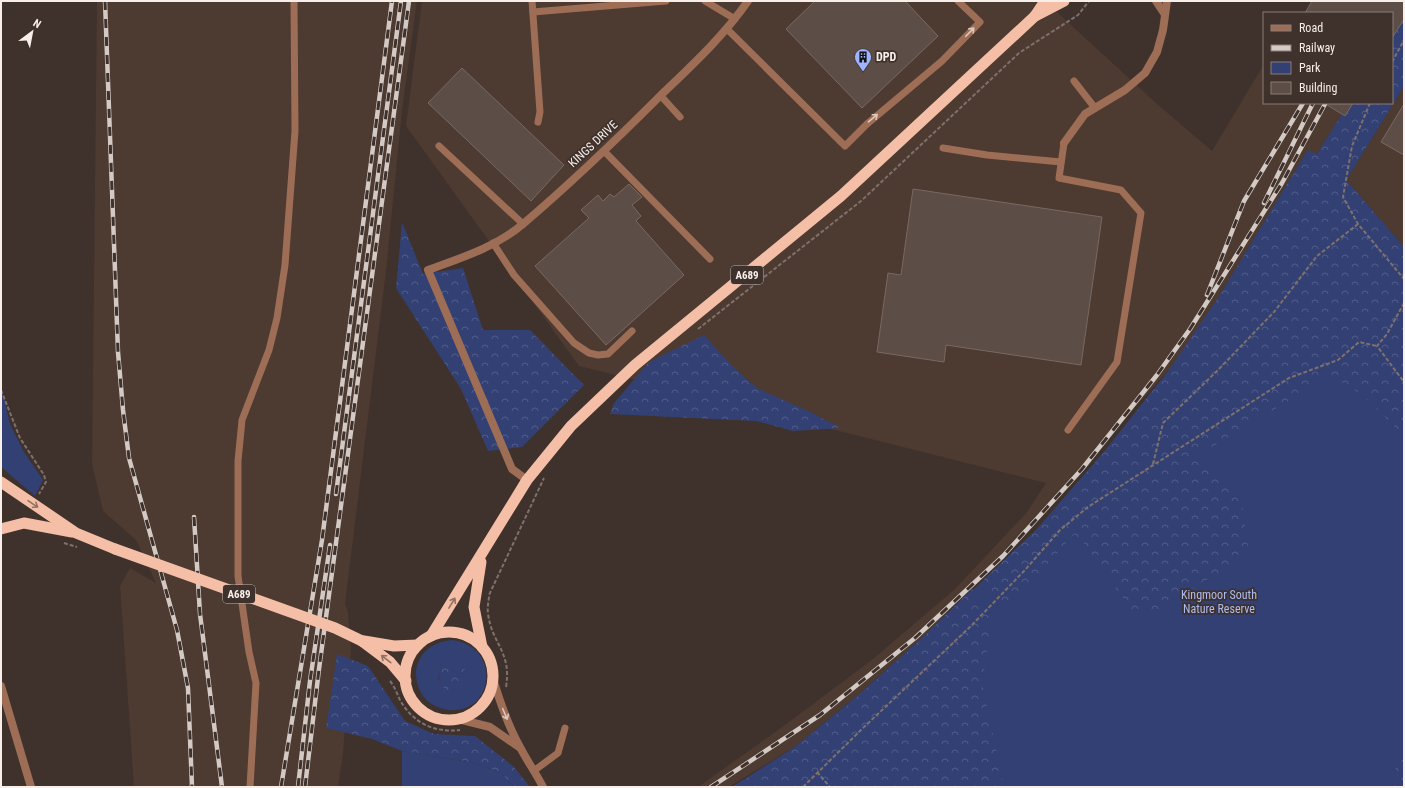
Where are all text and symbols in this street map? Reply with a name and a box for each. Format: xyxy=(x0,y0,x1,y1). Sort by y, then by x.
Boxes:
north arrow xyxy=(12,12,52,52)
legend xyxy=(1263,12,1393,104)
text: N xyxy=(31,17,44,31)
text: Road xyxy=(1299,21,1323,35)
one-way arrow xyxy=(965,27,975,37)
text: Railway xyxy=(1299,41,1335,55)
building icon: DPD xyxy=(853,47,873,72)
place label: DPD xyxy=(876,50,897,64)
text: Park xyxy=(1299,61,1321,75)
text: Building xyxy=(1299,81,1337,95)
one-way arrow xyxy=(868,114,879,123)
street label: KINGS DRIVE xyxy=(566,118,620,170)
road number: A689 xyxy=(731,266,763,284)
one-way arrow xyxy=(27,500,38,508)
road number: A689 xyxy=(223,585,255,603)
park label: Kingmoor South Nature Reserve xyxy=(1181,588,1257,616)
one-way arrow xyxy=(448,598,456,609)
one-way arrow xyxy=(380,654,391,663)
one-way arrow xyxy=(502,707,509,719)

